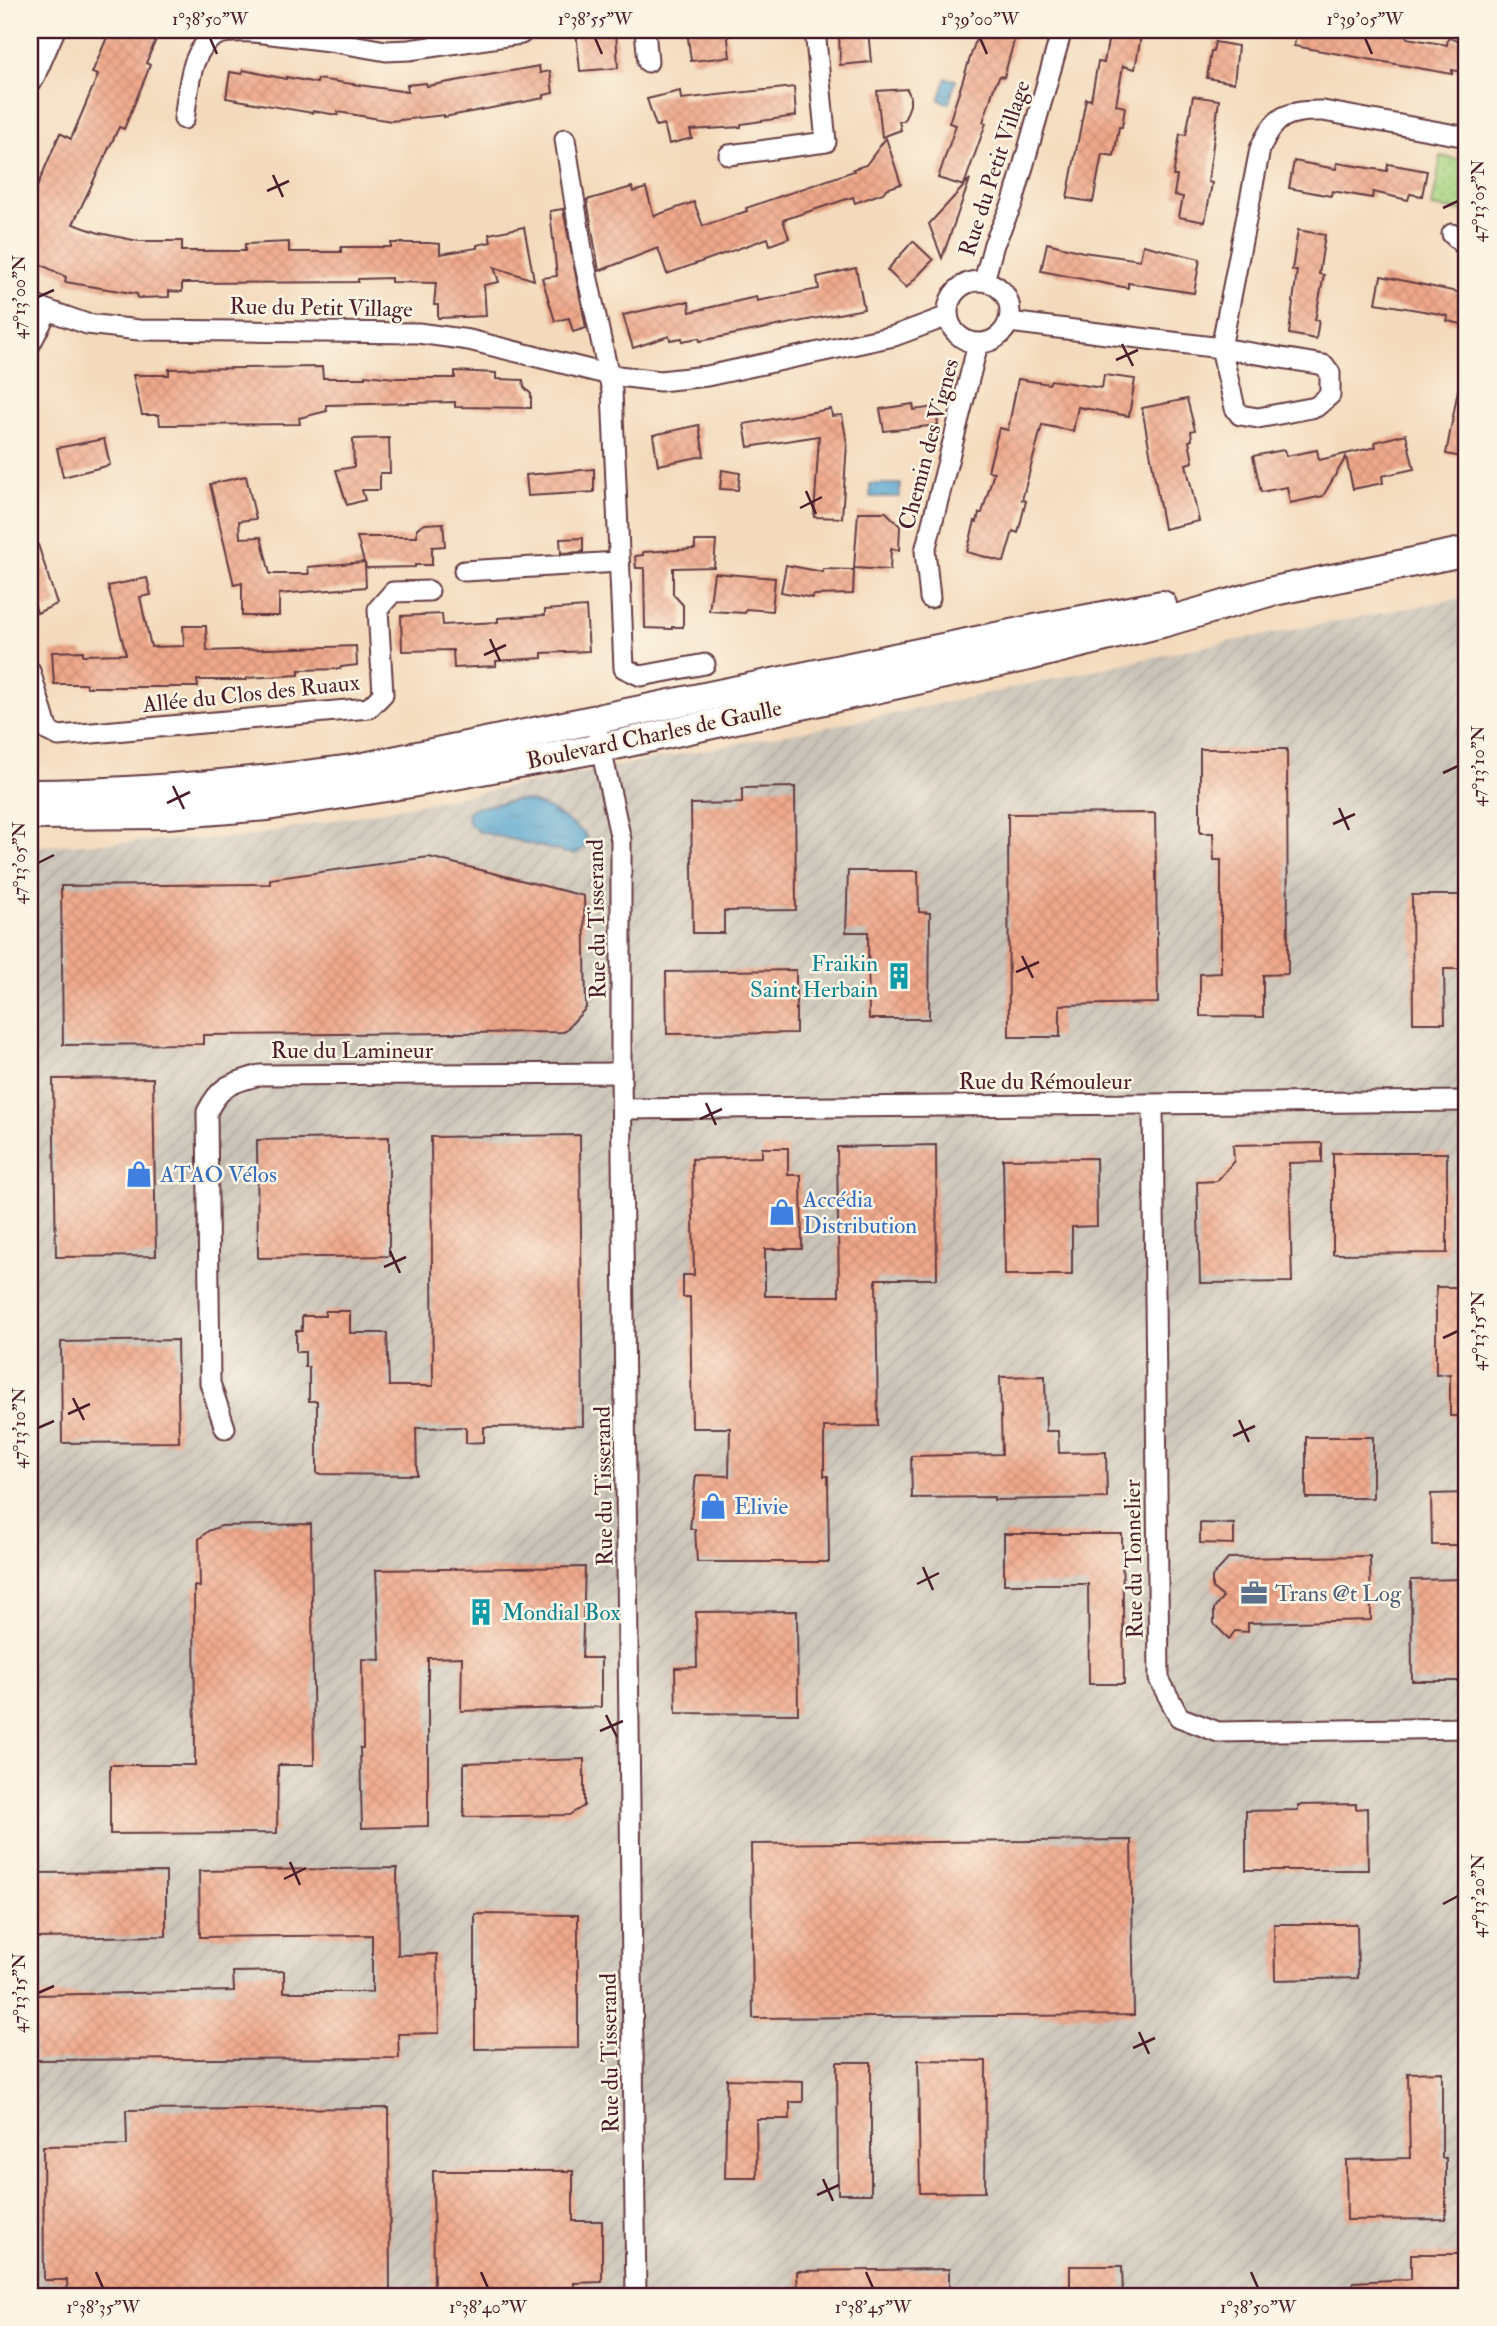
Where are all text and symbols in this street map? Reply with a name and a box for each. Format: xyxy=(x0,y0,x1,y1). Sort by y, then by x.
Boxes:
text: 1°38'50"W xyxy=(172,8,249,31)
text: 1°38'55"W xyxy=(558,8,633,31)
text: 1°39'00"W xyxy=(941,8,1020,31)
text: 1°39'05"W xyxy=(1327,8,1404,31)
street label: Rue du Petit Village xyxy=(952,76,1037,260)
text: 47°13'05"N xyxy=(1467,160,1490,242)
text: 47°13'00"N xyxy=(8,255,31,339)
street label: Rue du Petit Village xyxy=(229,291,413,324)
street label: Chemin des Vignes xyxy=(892,355,965,533)
street label: Allée du Clos des Ruaux xyxy=(140,668,361,719)
street label: Boulevard Charles de Gaulle xyxy=(524,693,785,776)
text: 47°13'10"N xyxy=(1467,725,1490,807)
text: 47°13'05"N xyxy=(8,822,31,904)
street label: Rue du Tisserand xyxy=(581,839,612,999)
place label: Fraikin Saint Herbain xyxy=(750,949,878,1004)
building icon: Fraikin Saint Herbain xyxy=(884,961,914,991)
street label: Rue du Lamineur xyxy=(271,1036,434,1065)
street label: Rue du Rémouleur xyxy=(958,1067,1132,1096)
shop icon: ATAO Vélos xyxy=(124,1159,154,1189)
place label: ATAO Vélos xyxy=(159,1160,277,1189)
place label: Accédia Distribution xyxy=(802,1185,917,1240)
shop icon: Accédia Distribution xyxy=(767,1197,797,1227)
text: 47°13'15"N xyxy=(1467,1291,1490,1371)
text: 47°13'10"N xyxy=(8,1387,31,1469)
street label: Rue du Tisserand xyxy=(588,1406,619,1566)
street label: Rue du Tonnelier xyxy=(1118,1479,1149,1639)
shop icon: Elivie xyxy=(698,1491,728,1521)
place label: Elivie xyxy=(734,1492,788,1521)
office icon: Trans @t Log xyxy=(1239,1578,1269,1608)
place label: Trans @t Log xyxy=(1275,1579,1402,1608)
building icon: Mondial Box xyxy=(466,1597,496,1627)
place label: Mondial Box xyxy=(502,1598,620,1627)
text: 47°13'20"N xyxy=(1467,1854,1490,1938)
text: 47°13'15"N xyxy=(8,1953,31,2033)
street label: Rue du Tisserand xyxy=(594,1973,625,2133)
text: 1°38'35"W xyxy=(66,2296,141,2319)
text: 1°38'40"W xyxy=(449,2296,528,2319)
text: 1°38'45"W xyxy=(835,2296,912,2319)
text: 1°38'50"W xyxy=(1220,2296,1297,2319)

